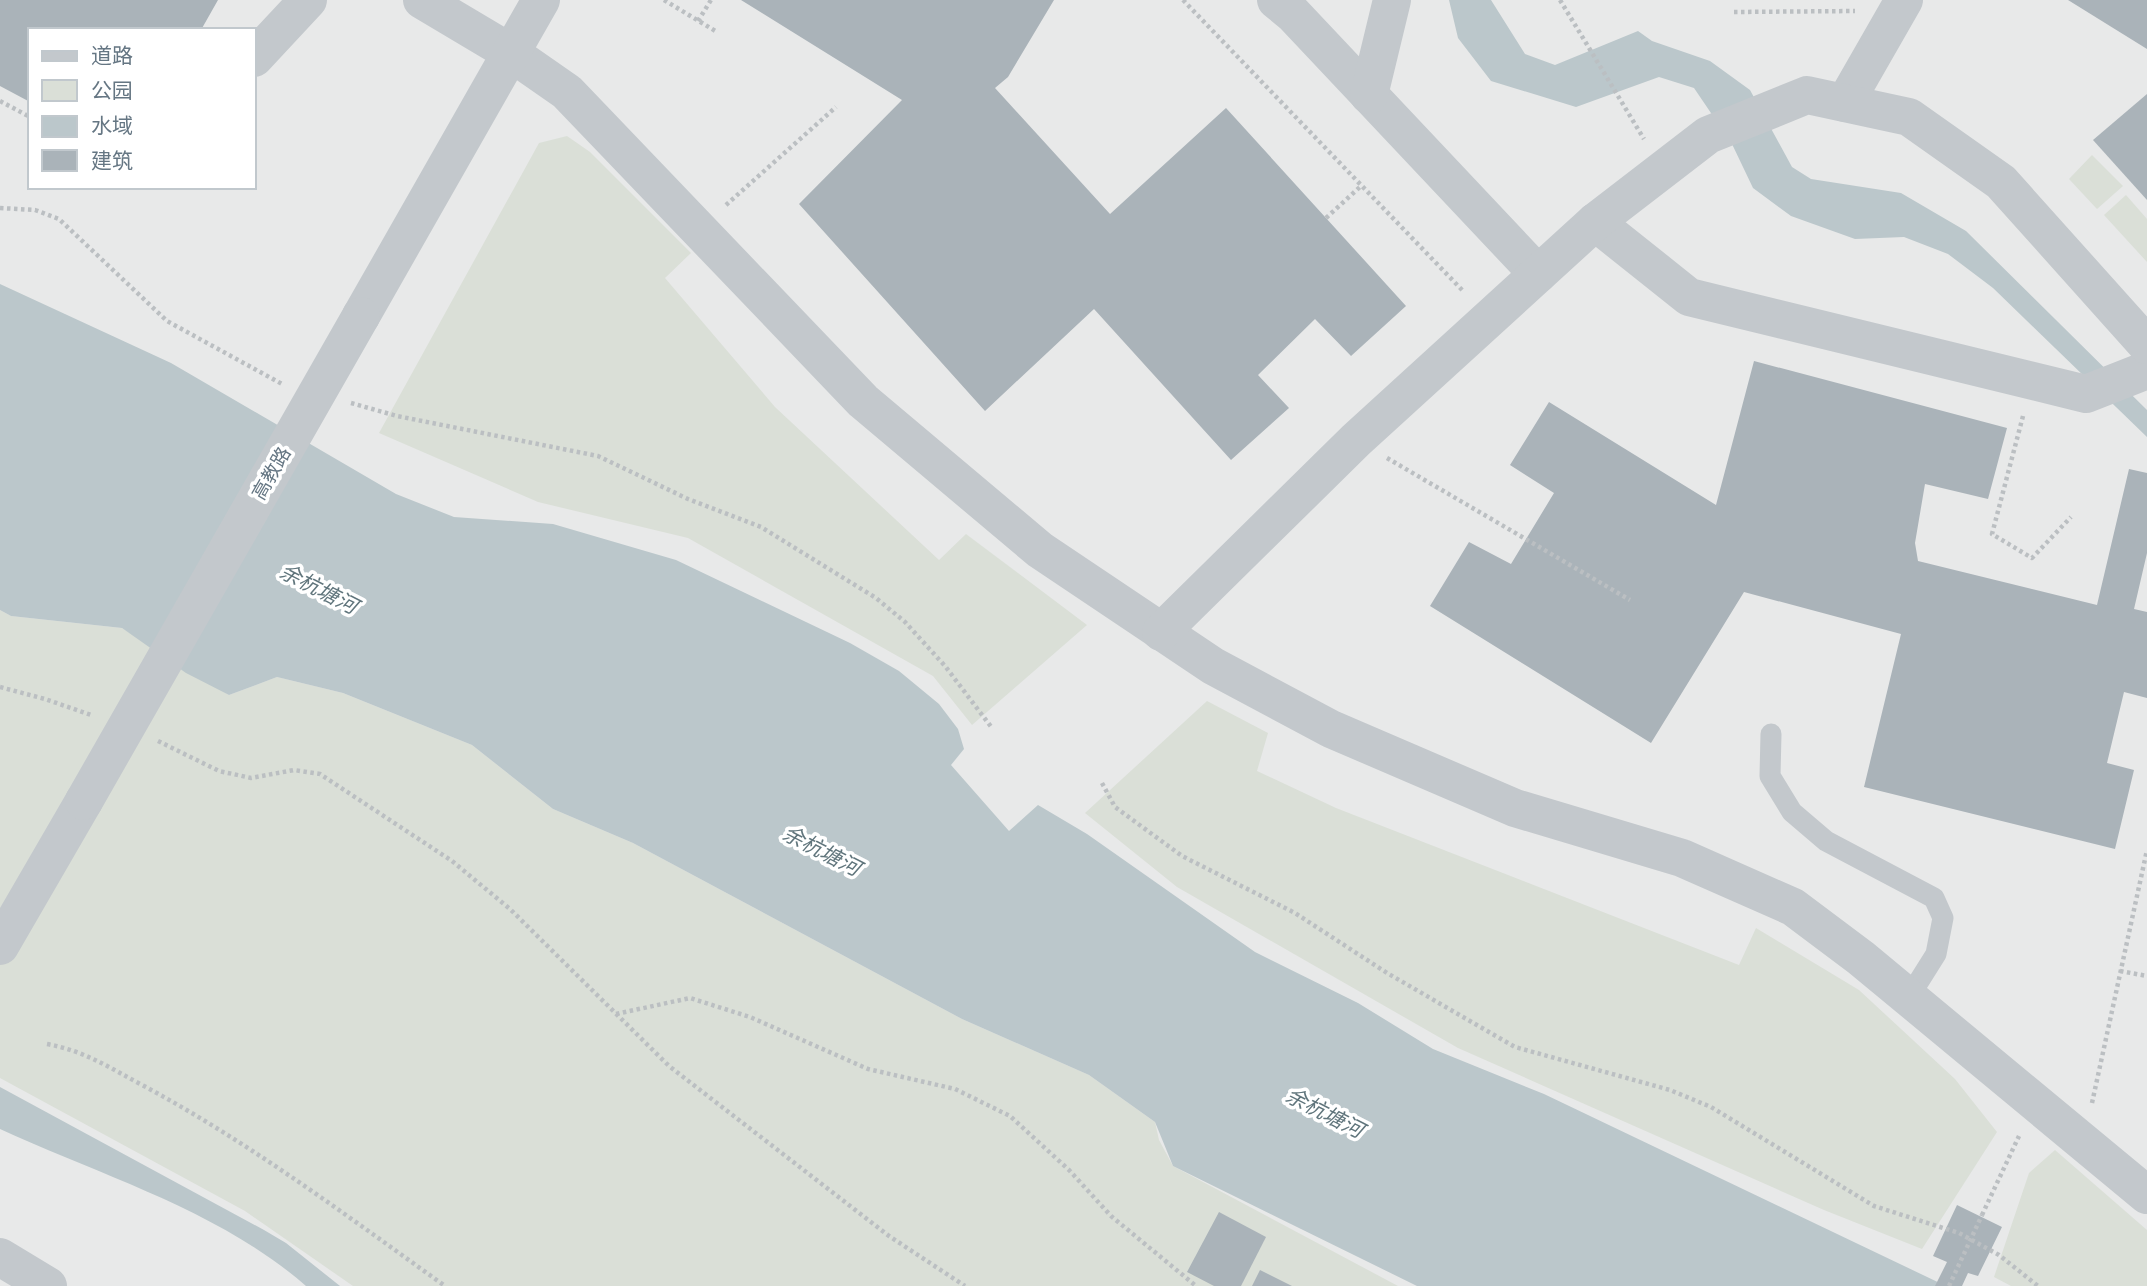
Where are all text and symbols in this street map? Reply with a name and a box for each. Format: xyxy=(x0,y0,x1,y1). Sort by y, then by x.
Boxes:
legend xyxy=(28,28,256,189)
text: 道路 xyxy=(91,41,133,69)
text: 公园 xyxy=(91,76,133,104)
text: 水域 xyxy=(91,111,133,139)
text: 建筑 xyxy=(91,146,133,174)
street label: 高教路 xyxy=(245,442,297,504)
water label: 余杭塘河 xyxy=(275,556,366,621)
water label: 余杭塘河 xyxy=(778,818,869,883)
water label: 余杭塘河 xyxy=(1281,1080,1372,1145)

